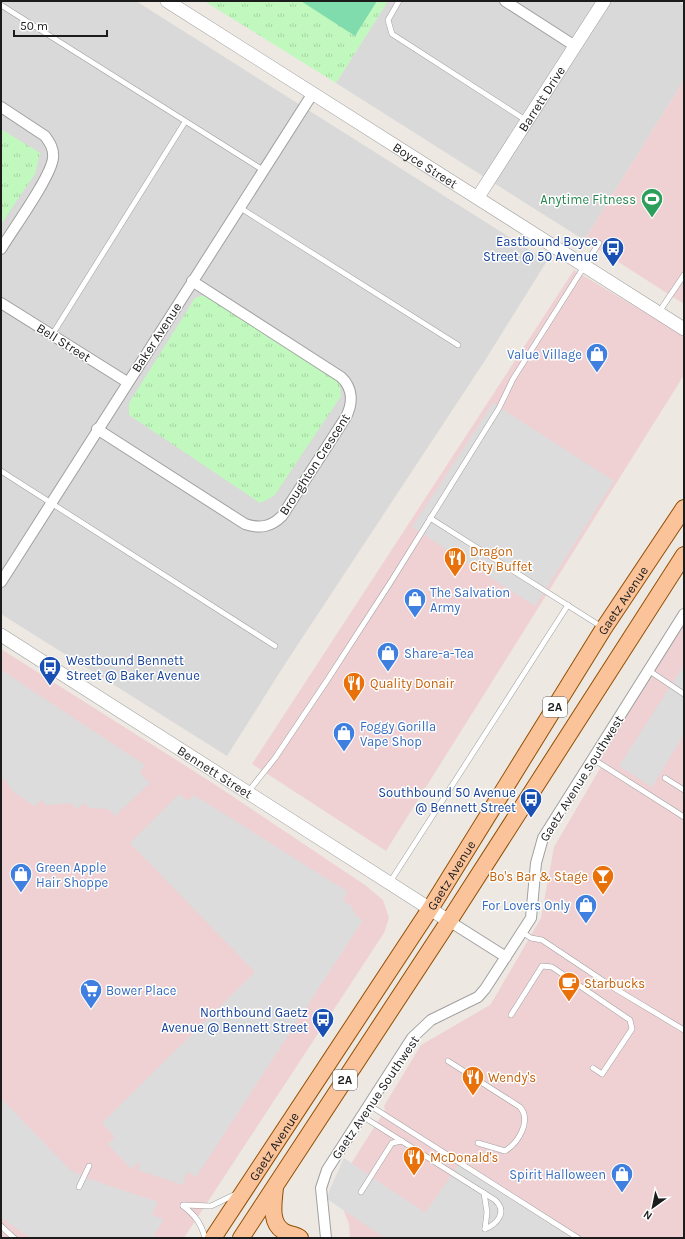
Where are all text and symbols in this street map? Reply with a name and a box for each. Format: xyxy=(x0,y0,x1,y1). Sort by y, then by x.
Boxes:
scale bar xyxy=(14,12,107,38)
text: 50 m xyxy=(20,19,48,33)
street label: Barrett Drive xyxy=(515,63,568,134)
street label: Boyce Street xyxy=(390,139,460,191)
sports icon: Anytime Fitness xyxy=(639,186,665,219)
place label: Anytime Fitness xyxy=(540,192,636,207)
place label: Eastbound Boyce Street @ 50 Avenue xyxy=(483,234,598,264)
bus stop icon: Eastbound Boyce Street @ 50 Avenue xyxy=(600,235,626,268)
street label: Baker Avenue xyxy=(128,299,185,375)
street label: Bell Street xyxy=(34,320,94,365)
shop icon: Value Village xyxy=(584,341,610,374)
place label: Value Village xyxy=(507,347,582,362)
street label: Broughton Crescent xyxy=(276,411,353,518)
place label: Dragon City Buffet xyxy=(470,544,532,574)
restaurant icon: Dragon City Buffet xyxy=(442,545,468,578)
street label: Gaetz Avenue xyxy=(595,563,651,638)
place label: The Salvation Army xyxy=(430,585,510,615)
shop icon: The Salvation Army xyxy=(402,586,428,619)
shop icon: Share-a-Tea xyxy=(375,640,401,673)
place label: Share-a-Tea xyxy=(404,646,474,661)
place label: Westbound Bennett Street @ Baker Avenue xyxy=(66,653,200,683)
bus stop icon: Westbound Bennett Street @ Baker Avenue xyxy=(37,654,63,687)
restaurant icon: Quality Donair xyxy=(341,670,367,703)
place label: Quality Donair xyxy=(370,676,455,691)
road number: 2A xyxy=(543,697,567,717)
street label: Gaetz Avenue Southwest xyxy=(536,712,626,844)
place label: Foggy Gorilla Vape Shop xyxy=(360,719,436,749)
shop icon: Foggy Gorilla Vape Shop xyxy=(331,720,357,753)
street label: Bennett Street xyxy=(175,743,255,802)
place label: Southbound 50 Avenue @ Bennett Street xyxy=(378,785,516,815)
bus stop icon: Southbound 50 Avenue @ Bennett Street xyxy=(518,786,544,819)
street label: Gaetz Avenue xyxy=(424,837,479,913)
place label: Green Apple Hair Shoppe xyxy=(36,860,109,890)
shop icon: Green Apple Hair Shoppe xyxy=(8,861,34,894)
bar icon: Bo's Bar & Stage xyxy=(590,863,616,896)
place label: Bo's Bar & Stage xyxy=(489,869,588,884)
shop icon: For Lovers Only xyxy=(573,892,599,925)
place label: For Lovers Only xyxy=(482,898,570,913)
cafe icon: Starbucks xyxy=(556,970,582,1003)
place label: Starbucks xyxy=(584,976,645,991)
supermarket icon: Bower Place xyxy=(78,977,104,1010)
place label: Bower Place xyxy=(106,983,177,998)
place label: Northbound Gaetz Avenue @ Bennett Street xyxy=(161,1005,308,1035)
bus stop icon: Northbound Gaetz Avenue @ Bennett Street xyxy=(310,1006,336,1039)
street label: Gaetz Avenue Southwest xyxy=(328,1033,422,1162)
restaurant icon: Wendy's xyxy=(460,1064,486,1097)
road number: 2A xyxy=(333,1070,357,1090)
place label: Wendy's xyxy=(488,1070,536,1085)
street label: Gaetz Avenue xyxy=(246,1109,302,1184)
restaurant icon: McDonald's xyxy=(401,1144,427,1177)
place label: McDonald's xyxy=(430,1150,499,1165)
shop icon: Spirit Halloween xyxy=(609,1161,635,1194)
place label: Spirit Halloween xyxy=(509,1167,606,1182)
north arrow xyxy=(633,1187,673,1227)
text: N xyxy=(641,1207,655,1223)

